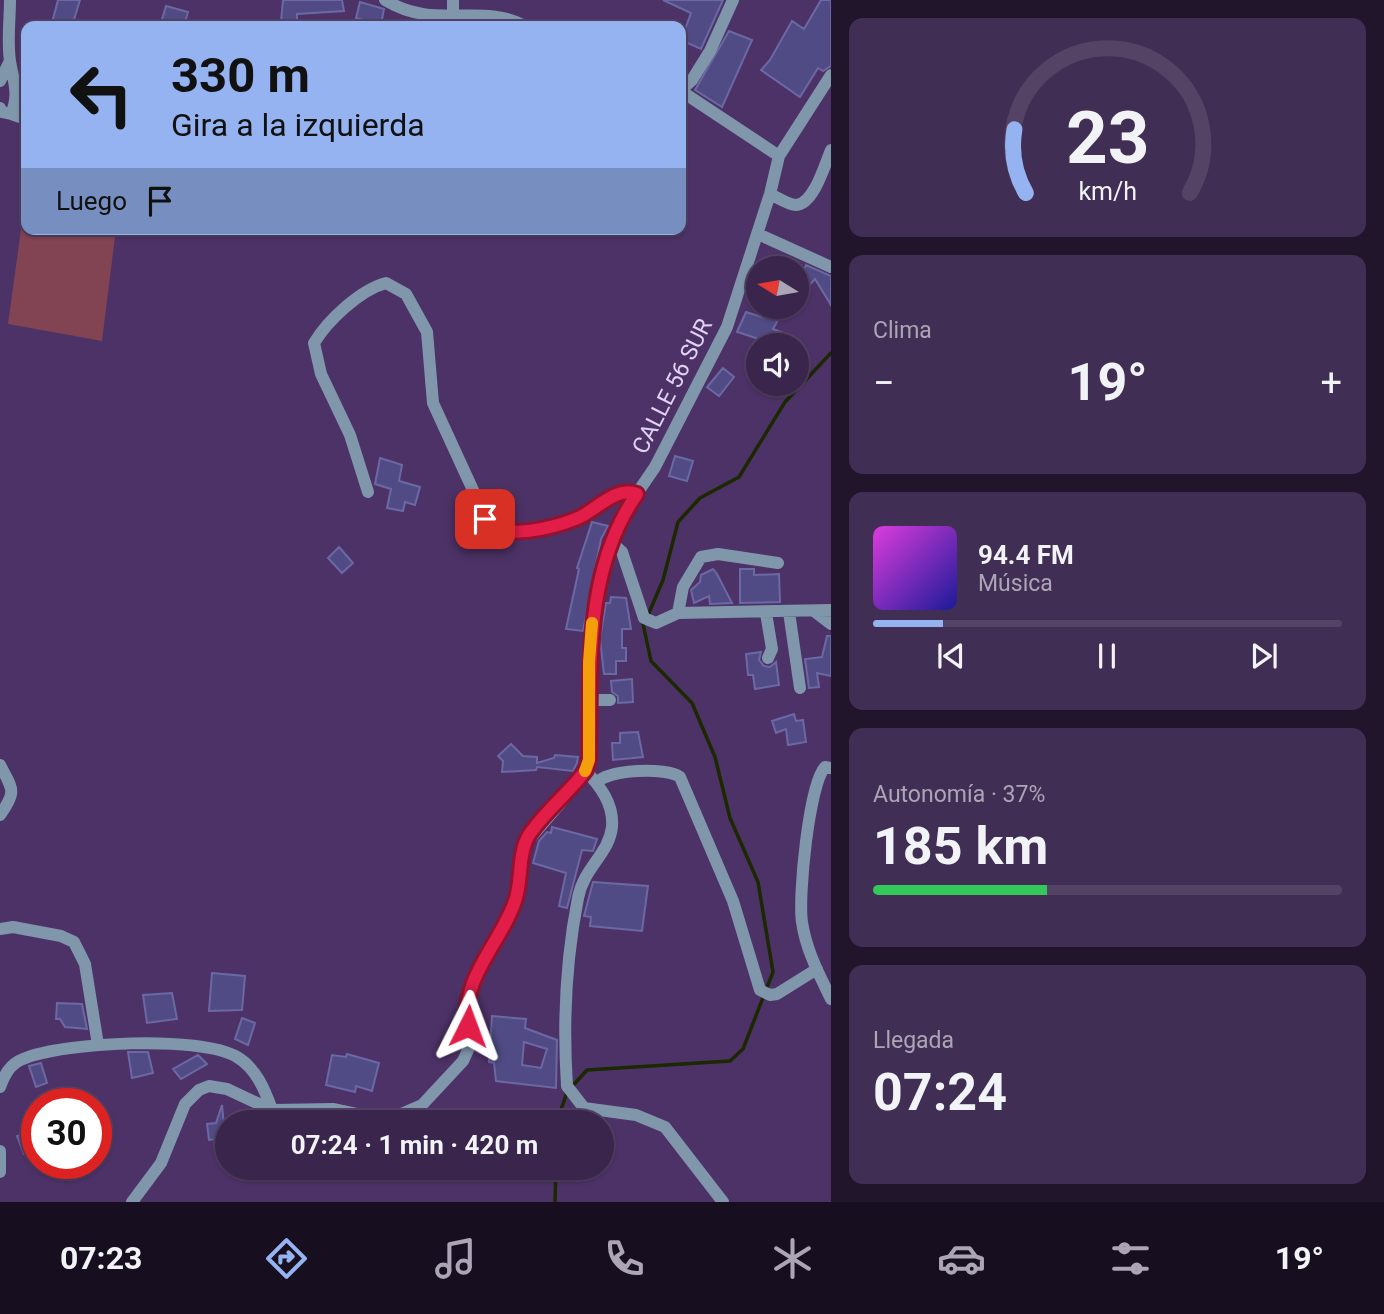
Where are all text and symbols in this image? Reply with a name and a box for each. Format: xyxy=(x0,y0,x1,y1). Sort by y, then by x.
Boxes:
text: 330 m xyxy=(171,47,310,104)
icon: left xyxy=(56,49,147,140)
text: 23 xyxy=(1066,96,1149,182)
text: Gira a la izquierda xyxy=(171,106,425,144)
text: km/h xyxy=(1078,177,1137,206)
icon: arrive xyxy=(141,182,179,220)
text: Luego xyxy=(56,186,127,216)
north arrow xyxy=(746,256,808,318)
map controls xyxy=(746,256,809,396)
street label: CALLE 56 SUR xyxy=(627,314,718,458)
text: Clima xyxy=(873,317,932,344)
button: sound xyxy=(746,333,809,396)
text: 19° xyxy=(1068,352,1148,413)
text: − xyxy=(873,361,895,405)
text: + xyxy=(1320,361,1342,405)
pin xyxy=(455,489,515,549)
icon: arrive xyxy=(466,500,504,538)
text: 94.4 FM xyxy=(978,540,1074,570)
text: Música xyxy=(978,570,1053,597)
icon: previous xyxy=(932,637,970,675)
icon: pause xyxy=(1088,637,1126,675)
icon: next xyxy=(1245,637,1283,675)
text: Autonomía · 37% xyxy=(873,781,1045,808)
text: 185 km xyxy=(873,816,1048,877)
position arrow xyxy=(431,989,505,1063)
text: Llegada xyxy=(873,1027,954,1054)
text: 07:24 xyxy=(873,1062,1007,1123)
speed limit sign: 30 xyxy=(21,1088,112,1179)
text: 07:24 · 1 min · 420 m xyxy=(291,1130,538,1160)
icon: directions xyxy=(262,1234,311,1283)
icon: music xyxy=(431,1234,480,1283)
icon: phone xyxy=(600,1234,649,1283)
icon: climate xyxy=(768,1234,817,1283)
icon: car xyxy=(937,1234,986,1283)
icon: filters xyxy=(1106,1234,1155,1283)
text: 07:23 xyxy=(60,1239,142,1277)
text: 19° xyxy=(1275,1239,1324,1277)

